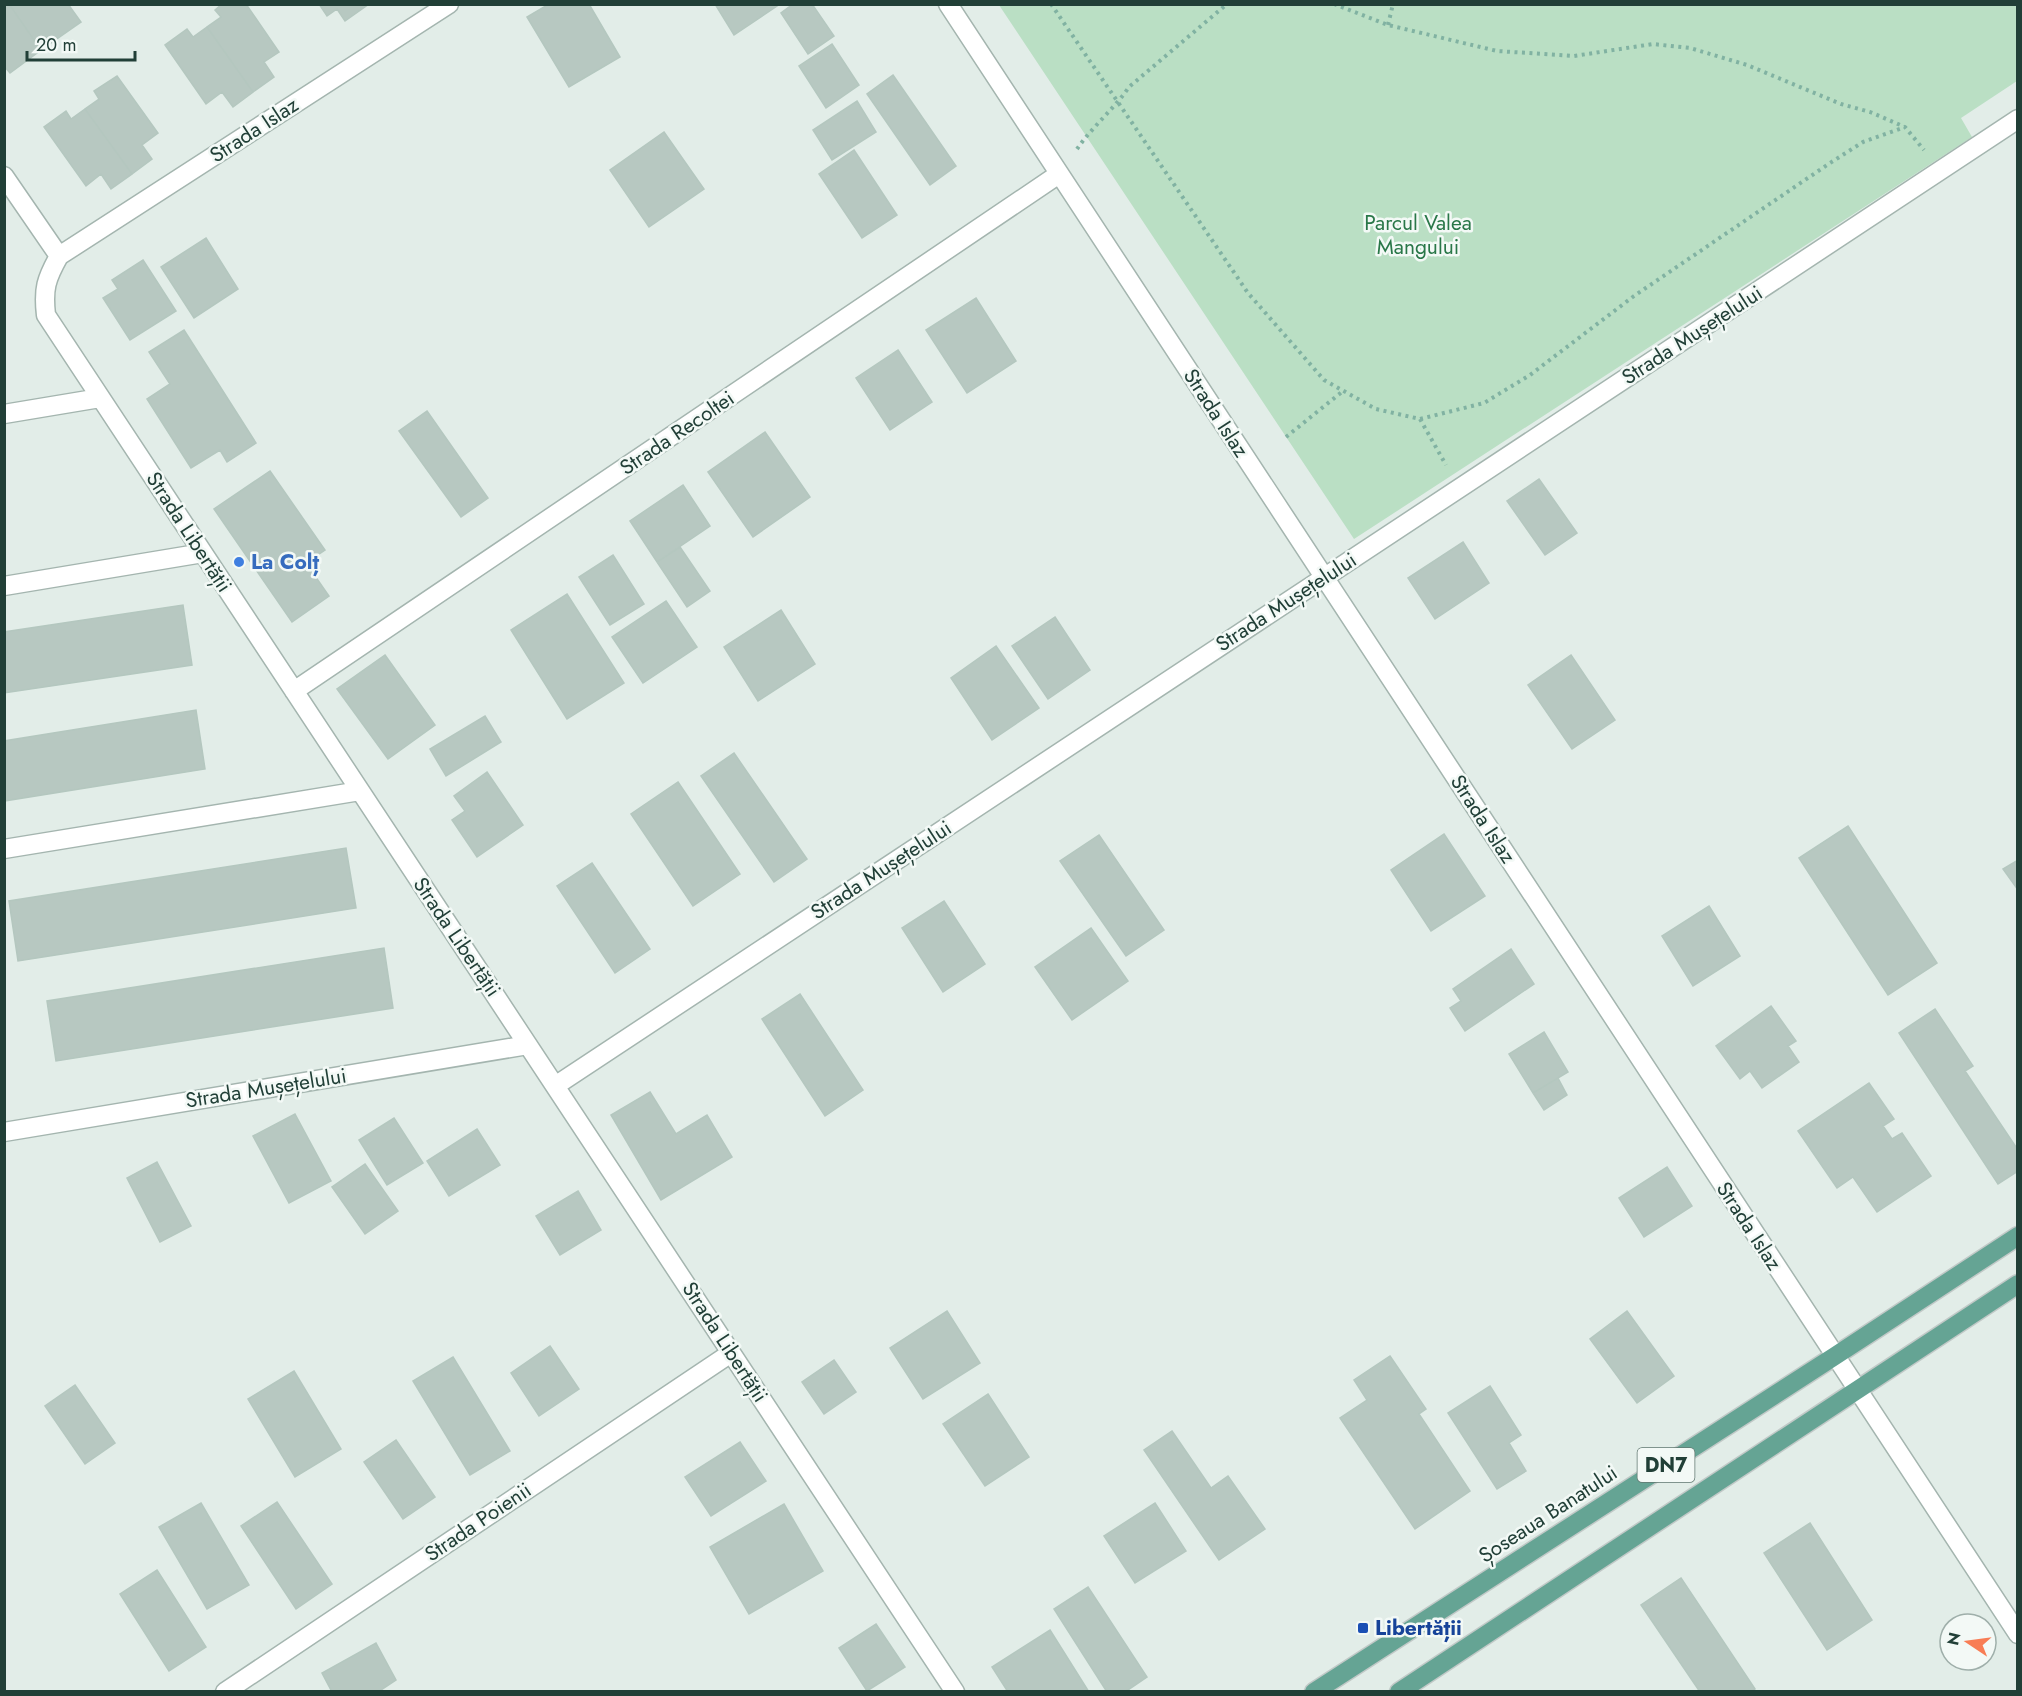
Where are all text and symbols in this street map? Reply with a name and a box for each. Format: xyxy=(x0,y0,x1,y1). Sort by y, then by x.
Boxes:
scale bar xyxy=(27,24,135,62)
text: 20 m xyxy=(36,32,76,58)
street label: Strada Islaz xyxy=(204,90,305,170)
park label: Parcul Valea Mangului xyxy=(1364,208,1472,262)
street label: Strada Mușețelului xyxy=(1616,278,1768,392)
street label: Strada Islaz xyxy=(1176,363,1256,464)
street label: Strada Recoltei xyxy=(614,384,740,482)
street label: Strada Libertății xyxy=(139,466,239,598)
street label: Strada Mușețelului xyxy=(1210,545,1362,659)
place label: La Colț xyxy=(251,547,319,577)
marker: La Colț xyxy=(232,555,246,569)
street label: Strada Islaz xyxy=(1443,769,1523,870)
street label: Strada Mușețelului xyxy=(805,813,957,927)
street label: Strada Libertății xyxy=(406,871,508,1003)
street label: Strada Mușețelului xyxy=(183,1060,349,1116)
street label: Strada Islaz xyxy=(1709,1176,1789,1277)
street label: Strada Libertății xyxy=(675,1276,775,1408)
road number: DN7 xyxy=(1638,1448,1694,1482)
street label: Șoseaua Banatului xyxy=(1473,1458,1623,1570)
street label: Strada Poienii xyxy=(419,1475,537,1569)
north arrow xyxy=(1938,1612,1998,1672)
place label: Libertății xyxy=(1375,1613,1462,1643)
marker: Libertății xyxy=(1356,1621,1370,1635)
text: N xyxy=(1941,1630,1967,1648)

